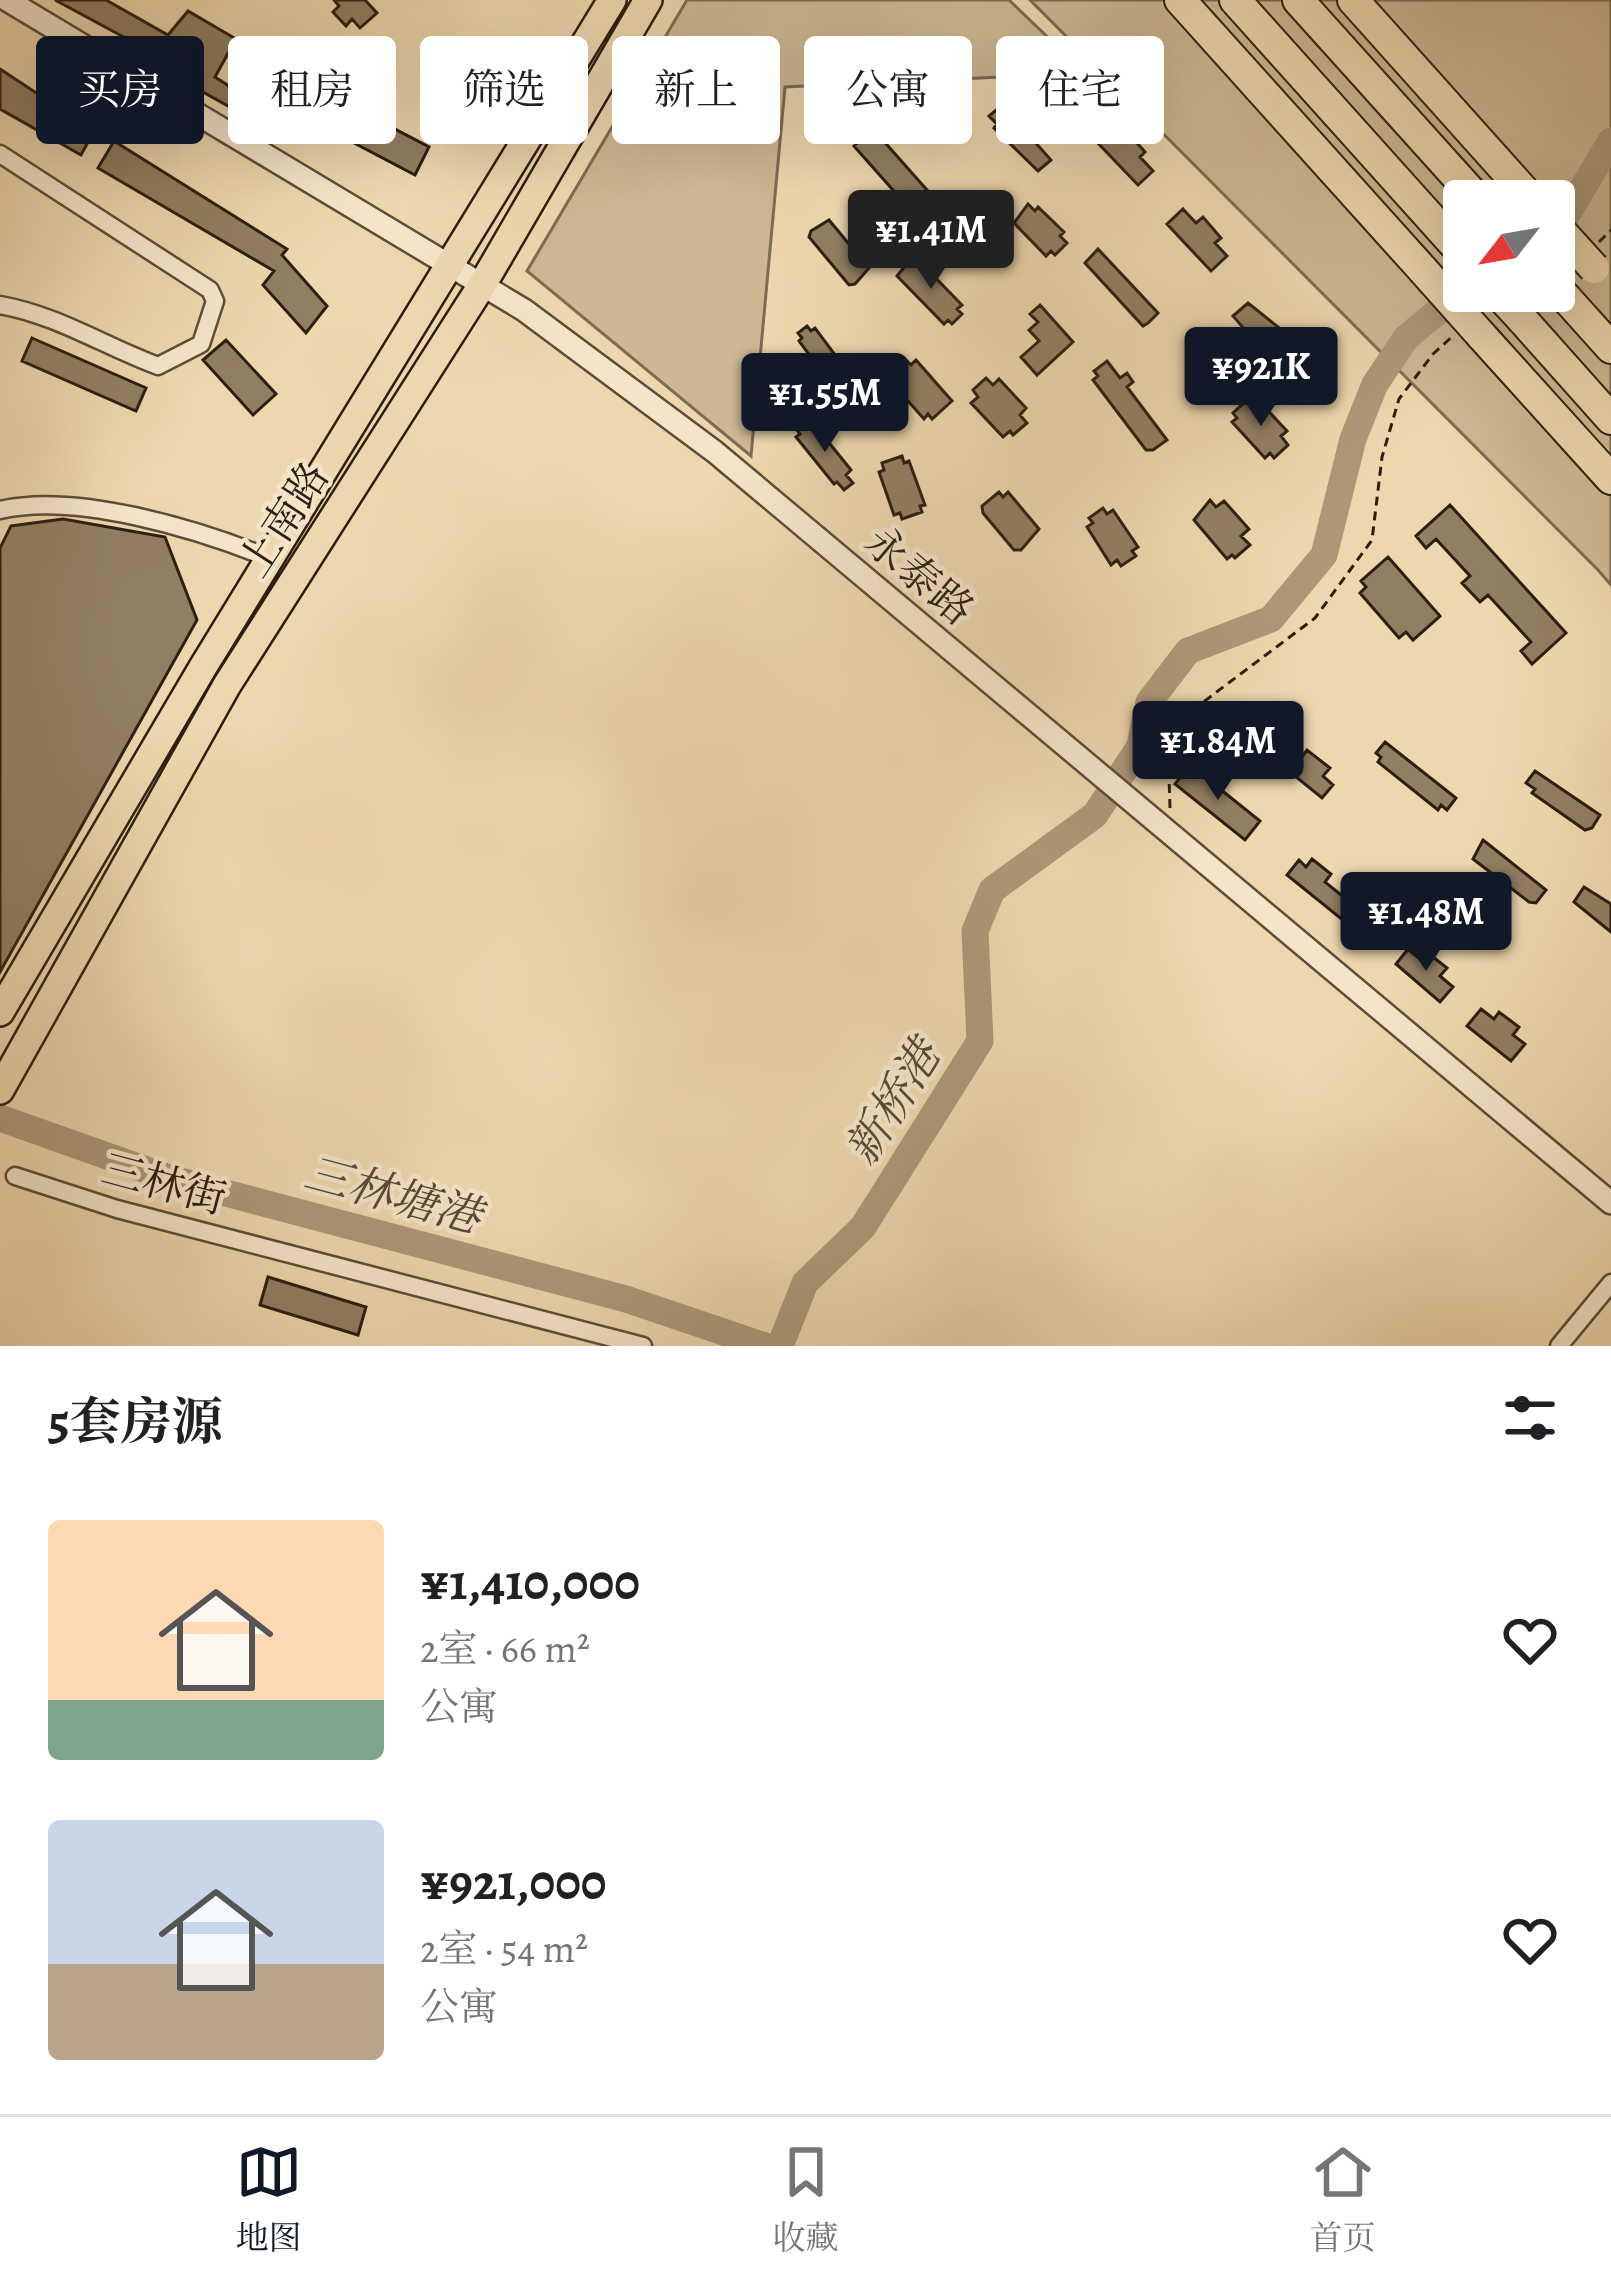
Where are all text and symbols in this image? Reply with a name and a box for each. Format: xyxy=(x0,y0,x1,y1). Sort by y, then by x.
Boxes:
chip: 买房 xyxy=(36,36,204,144)
chip: 租房 xyxy=(228,36,396,144)
chip: 筛选 xyxy=(420,36,588,144)
chip: 新上 xyxy=(612,36,780,144)
chip: 公寓 xyxy=(804,36,972,144)
chip: 住宅 xyxy=(996,36,1164,144)
north arrow xyxy=(1443,180,1575,312)
map controls xyxy=(1443,180,1575,312)
pin: ¥1.41M xyxy=(833,190,1029,292)
text: ¥1.41M xyxy=(875,202,987,255)
pin: ¥921K xyxy=(1177,327,1345,429)
text: ¥921K xyxy=(1212,339,1310,392)
pin: ¥1.55M xyxy=(727,353,923,455)
text: ¥1.55M xyxy=(768,365,882,418)
street label: 上南路 xyxy=(225,451,342,588)
street label: 永泰路 xyxy=(853,513,986,638)
pin: ¥1.84M xyxy=(1120,701,1316,803)
text: ¥1.84M xyxy=(1160,713,1276,766)
pin: ¥1.48M xyxy=(1328,872,1524,974)
text: ¥1.48M xyxy=(1368,884,1484,937)
water label: 新桥港 xyxy=(831,1025,958,1176)
street label: 三林街 xyxy=(96,1140,232,1227)
water label: 三林塘港 xyxy=(298,1142,493,1249)
icon: filters xyxy=(1497,1385,1563,1451)
text: 5套房源 xyxy=(48,1387,223,1457)
text: ¥1,410,000 xyxy=(420,1547,640,1617)
icon: home xyxy=(144,1568,288,1712)
icon: heart xyxy=(1497,1607,1563,1673)
text: 2室 · 66 m² xyxy=(420,1622,590,1675)
text: 公寓 xyxy=(420,1680,498,1733)
text: ¥921,000 xyxy=(420,1847,606,1917)
icon: home xyxy=(144,1868,288,2012)
icon: heart xyxy=(1497,1907,1563,1973)
text: 2室 · 54 m² xyxy=(420,1922,588,1975)
text: 公寓 xyxy=(420,1980,498,2033)
tab: 地图 xyxy=(236,2139,302,2260)
tab: 收藏 xyxy=(773,2139,839,2260)
tab: 首页 xyxy=(1310,2139,1376,2260)

